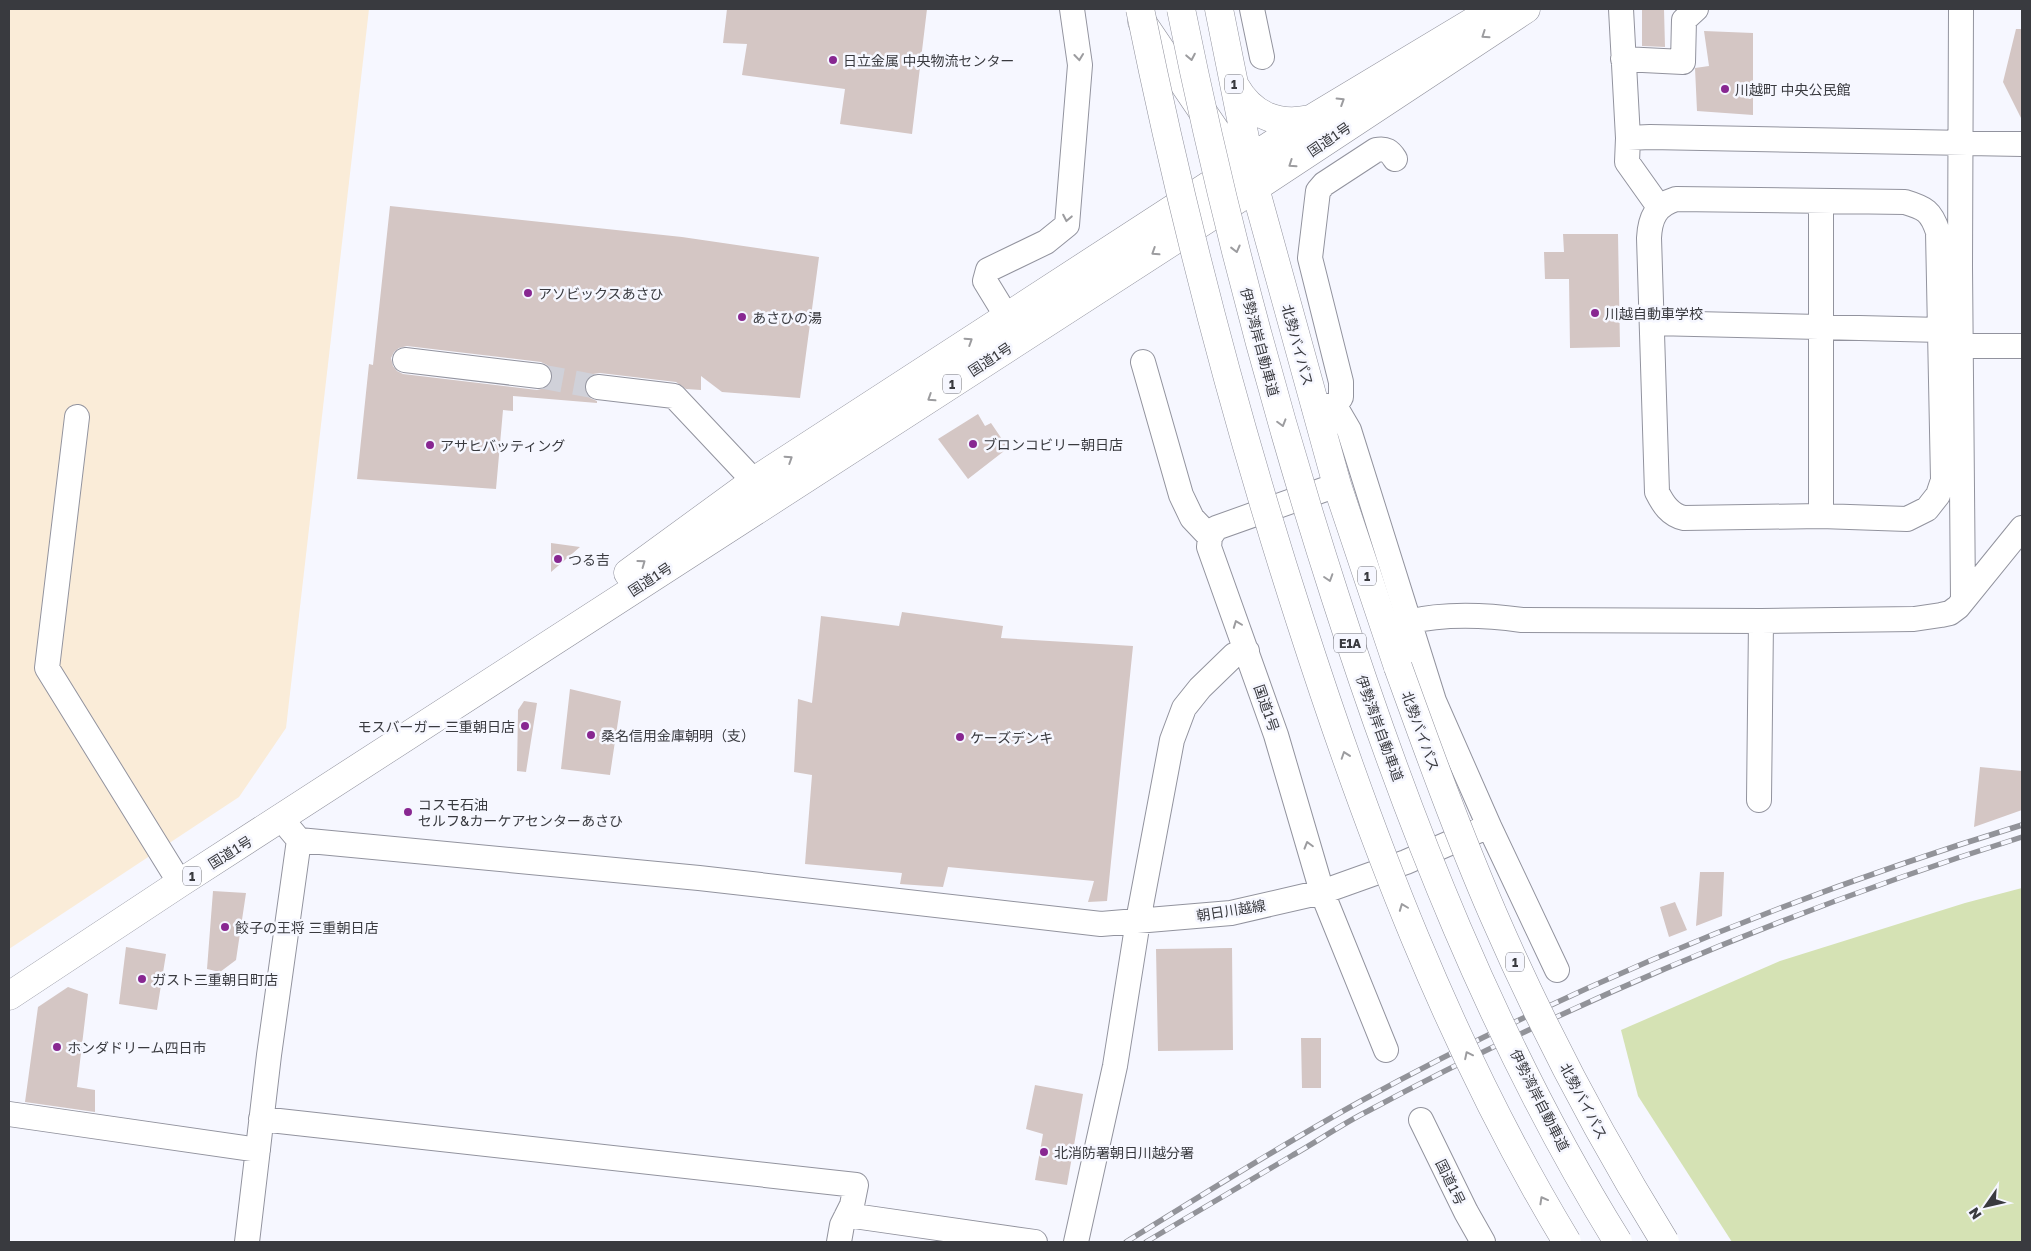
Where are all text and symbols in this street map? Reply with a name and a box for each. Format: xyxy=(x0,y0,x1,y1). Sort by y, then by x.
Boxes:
one-way arrow xyxy=(1482,29,1491,38)
place label: 日立金属 中央物流センター xyxy=(843,52,1015,69)
one-way arrow xyxy=(1185,52,1196,61)
one-way arrow xyxy=(1073,53,1084,61)
marker: 日立金属 中央物流センター xyxy=(827,54,839,66)
road number: 1 xyxy=(1225,74,1243,94)
place label: 川越町 中央公民館 xyxy=(1735,81,1851,98)
marker: 川越町 中央公民館 xyxy=(1719,83,1731,95)
one-way arrow xyxy=(1335,98,1344,107)
street label: 国道1号 xyxy=(1304,118,1354,160)
one-way arrow xyxy=(1288,158,1297,167)
one-way arrow xyxy=(1063,214,1073,223)
one-way arrow xyxy=(1230,244,1241,253)
one-way arrow xyxy=(1152,246,1161,256)
place label: アソビックスあさひ xyxy=(538,285,664,302)
street label: 伊勢湾岸自動車道 xyxy=(1237,286,1283,398)
marker: アソビックスあさひ xyxy=(522,287,534,299)
street label: 北勢バイパス xyxy=(1279,302,1317,388)
place label: 川越自動車学校 xyxy=(1605,305,1703,322)
marker: 川越自動車学校 xyxy=(1589,307,1601,319)
place label: あさひの湯 xyxy=(752,309,822,326)
marker: あさひの湯 xyxy=(736,311,748,323)
one-way arrow xyxy=(964,338,973,348)
street label: 国道1号 xyxy=(965,339,1015,379)
road number: 1 xyxy=(943,374,961,394)
one-way arrow xyxy=(927,391,936,401)
one-way arrow xyxy=(1277,418,1287,426)
place label: ブロンコビリー朝日店 xyxy=(983,436,1123,453)
place label: アサヒバッティング xyxy=(440,437,565,454)
marker: ブロンコビリー朝日店 xyxy=(967,438,979,450)
marker: アサヒバッティング xyxy=(424,439,436,451)
one-way arrow xyxy=(784,455,793,465)
place label: つる吉 xyxy=(568,551,610,568)
marker: つる吉 xyxy=(552,553,564,565)
street label: 国道1号 xyxy=(625,559,675,599)
one-way arrow xyxy=(636,560,646,569)
road number: 1 xyxy=(1358,566,1376,586)
one-way arrow xyxy=(1324,574,1334,582)
one-way arrow xyxy=(1233,620,1243,629)
road number: E1A xyxy=(1334,634,1366,652)
street label: 伊勢湾岸自動車道 xyxy=(1353,672,1407,784)
street label: 国道1号 xyxy=(1251,682,1283,734)
street label: 北勢バイパス xyxy=(1399,689,1443,773)
place label: モスバーガー 三重朝日店 xyxy=(358,718,515,735)
marker: モスバーガー 三重朝日店 xyxy=(519,720,531,732)
place label: 桑名信用金庫朝明（支） xyxy=(601,727,755,744)
marker: 桑名信用金庫朝明（支） xyxy=(585,729,597,741)
place label: ケーズデンキ xyxy=(970,729,1053,746)
marker: ケーズデンキ xyxy=(954,731,966,743)
one-way arrow xyxy=(1341,751,1351,759)
place label: コスモ石油 セルフ&カーケアセンターあさひ xyxy=(418,796,623,829)
marker: コスモ石油 セルフ&カーケアセンターあさひ xyxy=(402,806,414,818)
street label: 国道1号 xyxy=(205,832,255,872)
one-way arrow xyxy=(1304,842,1314,850)
road number: 1 xyxy=(183,866,201,886)
street label: 朝日川越線 xyxy=(1195,896,1267,924)
one-way arrow xyxy=(1399,903,1409,911)
place label: 餃子の王将 三重朝日店 xyxy=(235,919,379,936)
marker: 餃子の王将 三重朝日店 xyxy=(219,921,231,933)
road number: 1 xyxy=(1506,952,1524,972)
place label: ガスト三重朝日町店 xyxy=(152,971,278,988)
marker: ガスト三重朝日町店 xyxy=(136,973,148,985)
place label: ホンダドリーム四日市 xyxy=(67,1039,207,1056)
marker: ホンダドリーム四日市 xyxy=(51,1041,63,1053)
street label: 伊勢湾岸自動車道 xyxy=(1507,1046,1573,1154)
one-way arrow xyxy=(1464,1052,1474,1061)
street label: 北勢バイパス xyxy=(1557,1060,1611,1142)
place label: 北消防署朝日川越分署 xyxy=(1054,1144,1194,1161)
marker: 北消防署朝日川越分署 xyxy=(1038,1146,1050,1158)
street label: 国道1号 xyxy=(1433,1156,1469,1208)
north arrow xyxy=(1961,1181,2011,1231)
one-way arrow xyxy=(1539,1196,1549,1205)
text: N xyxy=(1965,1204,1985,1223)

